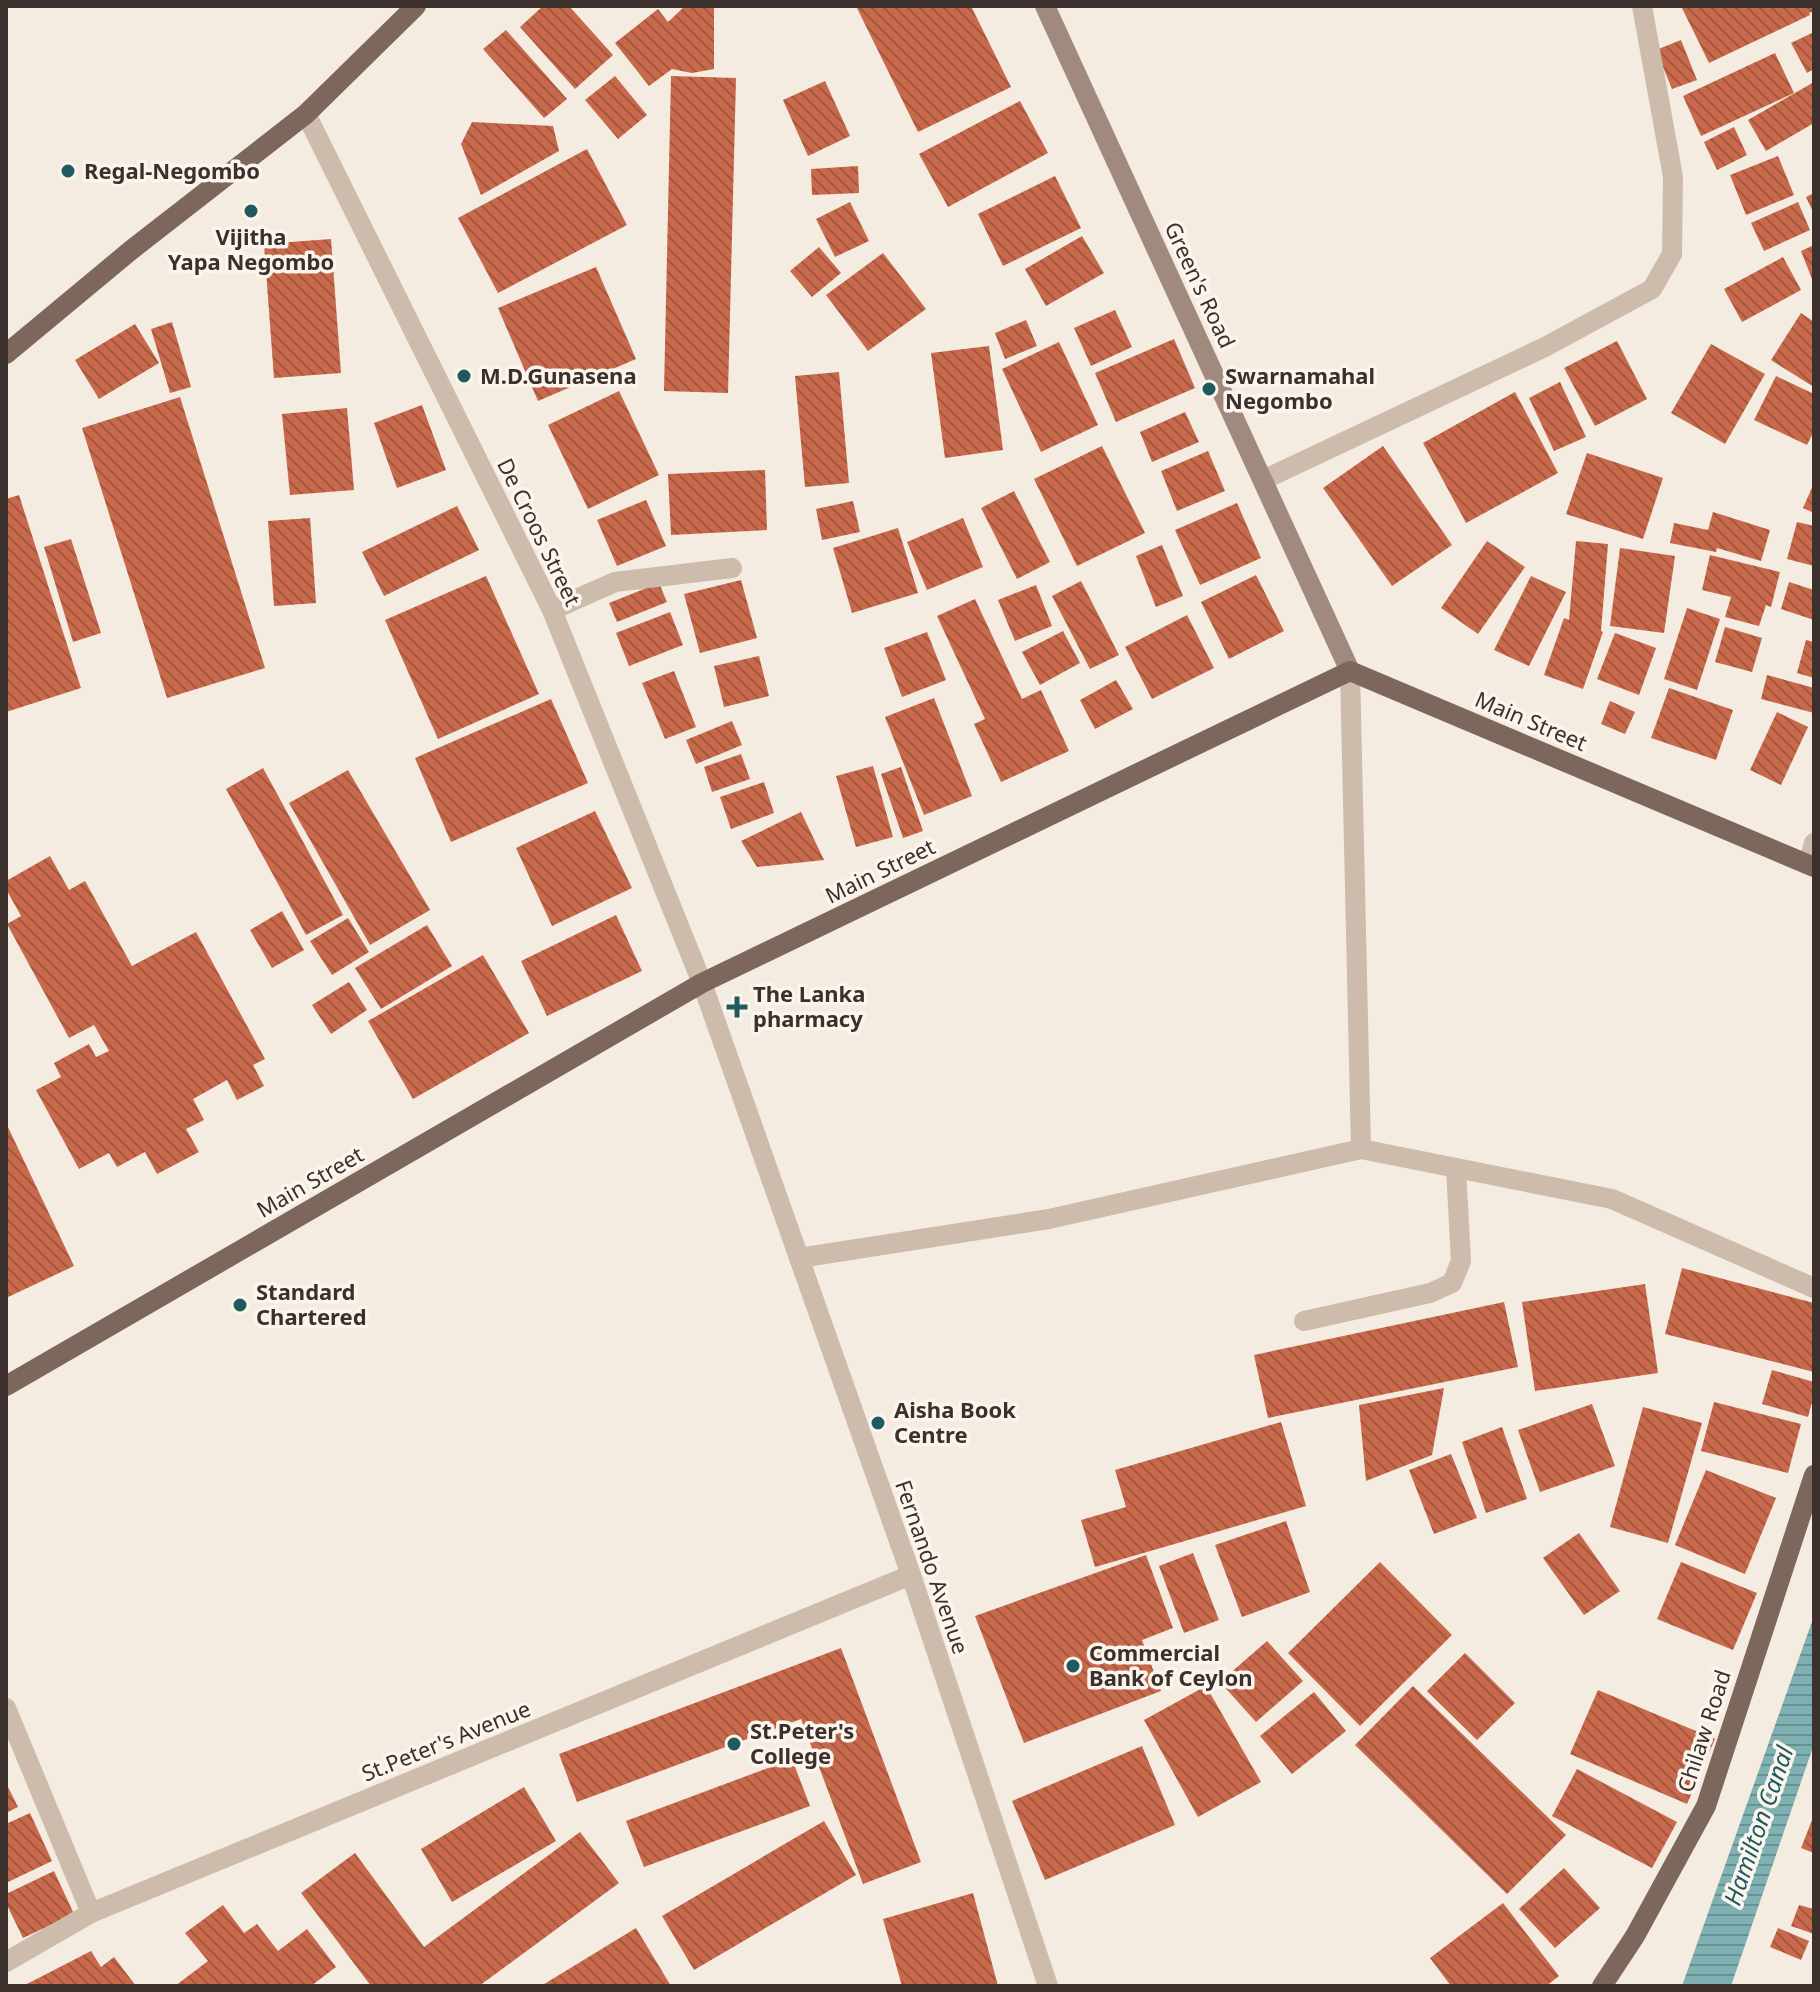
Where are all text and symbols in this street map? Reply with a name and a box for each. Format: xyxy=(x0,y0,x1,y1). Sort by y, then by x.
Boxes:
place label: Regal-Negombo xyxy=(84,155,260,185)
marker: Regal-Negombo xyxy=(59,162,77,180)
marker: Vijitha Yapa Negombo xyxy=(242,202,260,220)
street label: Green's Road xyxy=(1159,216,1243,353)
place label: Vijitha Yapa Negombo xyxy=(168,221,334,276)
place label: M.D.Gunasena xyxy=(480,360,637,390)
place label: Swarnamahal Negombo xyxy=(1225,360,1375,415)
marker: M.D.Gunasena xyxy=(455,367,473,385)
marker: Swarnamahal Negombo xyxy=(1200,380,1218,398)
street label: De Croos Street xyxy=(491,453,589,611)
street label: Main Street xyxy=(1471,683,1592,757)
street label: Main Street xyxy=(820,831,940,910)
place label: The Lanka pharmacy xyxy=(753,978,865,1033)
marker: The Lanka pharmacy xyxy=(728,998,746,1016)
street label: Main Street xyxy=(251,1138,368,1224)
place label: Standard Chartered xyxy=(256,1276,367,1331)
marker: Standard Chartered xyxy=(231,1296,249,1314)
place label: Aisha Book Centre xyxy=(894,1394,1016,1449)
marker: Aisha Book Centre xyxy=(869,1414,887,1432)
street label: Fernando Avenue xyxy=(889,1476,977,1658)
place label: Commercial Bank of Ceylon xyxy=(1089,1637,1252,1692)
marker: Commercial Bank of Ceylon xyxy=(1064,1657,1082,1675)
street label: Chilaw Road xyxy=(1669,1666,1737,1796)
street label: St.Peter's Avenue xyxy=(357,1692,535,1788)
place label: St.Peter's College xyxy=(750,1715,854,1770)
marker: St.Peter's College xyxy=(725,1735,743,1753)
water label: Hamilton Canal xyxy=(1715,1741,1801,1910)

